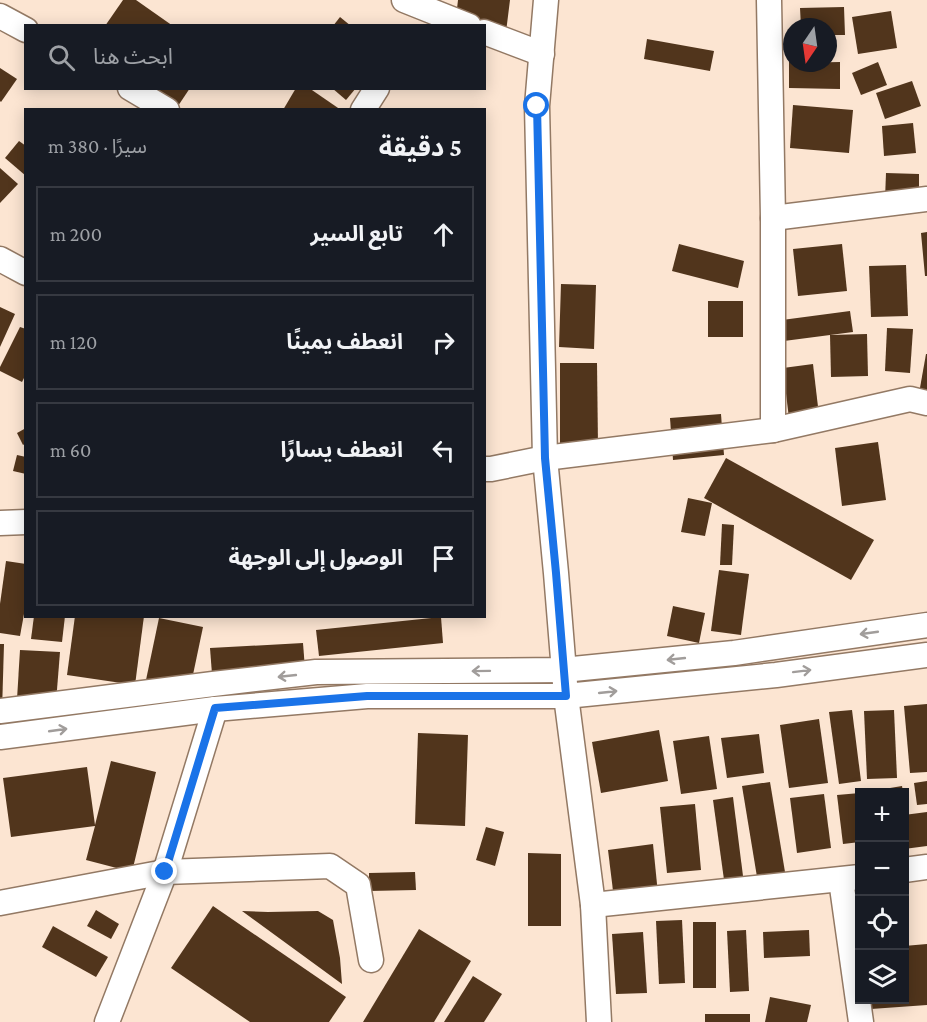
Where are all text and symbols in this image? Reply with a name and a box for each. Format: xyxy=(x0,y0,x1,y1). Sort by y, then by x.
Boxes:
north arrow xyxy=(783,18,837,72)
search box xyxy=(24,24,486,90)
icon: search xyxy=(45,41,78,74)
text: ابحث هنا xyxy=(93,44,173,69)
route start xyxy=(523,92,549,118)
text: 5 دقيقة xyxy=(379,133,462,162)
text: سيرًا · 380 m xyxy=(48,135,147,157)
icon: ahead xyxy=(427,218,460,251)
text: تابع السير xyxy=(311,221,403,246)
text: 200 m xyxy=(50,223,102,245)
icon: right xyxy=(427,326,460,359)
text: انعطف يمينًا xyxy=(286,329,403,354)
text: 120 m xyxy=(50,331,97,353)
icon: left xyxy=(427,434,460,467)
text: انعطف يسارًا xyxy=(281,437,403,462)
text: 60 m xyxy=(50,439,91,461)
icon: arrive xyxy=(427,542,460,575)
text: الوصول إلى الوجهة xyxy=(228,545,403,570)
one-way arrow xyxy=(860,628,880,639)
one-way arrow xyxy=(666,654,686,665)
one-way arrow xyxy=(472,665,492,676)
one-way arrow xyxy=(791,666,811,677)
one-way arrow xyxy=(277,671,297,682)
one-way arrow xyxy=(597,686,617,697)
one-way arrow xyxy=(48,724,67,735)
map controls xyxy=(855,788,909,1004)
button: + xyxy=(855,788,909,842)
button: − xyxy=(855,842,909,896)
route end xyxy=(151,858,177,884)
button: locate xyxy=(855,896,909,950)
button: layers xyxy=(855,950,909,1004)

